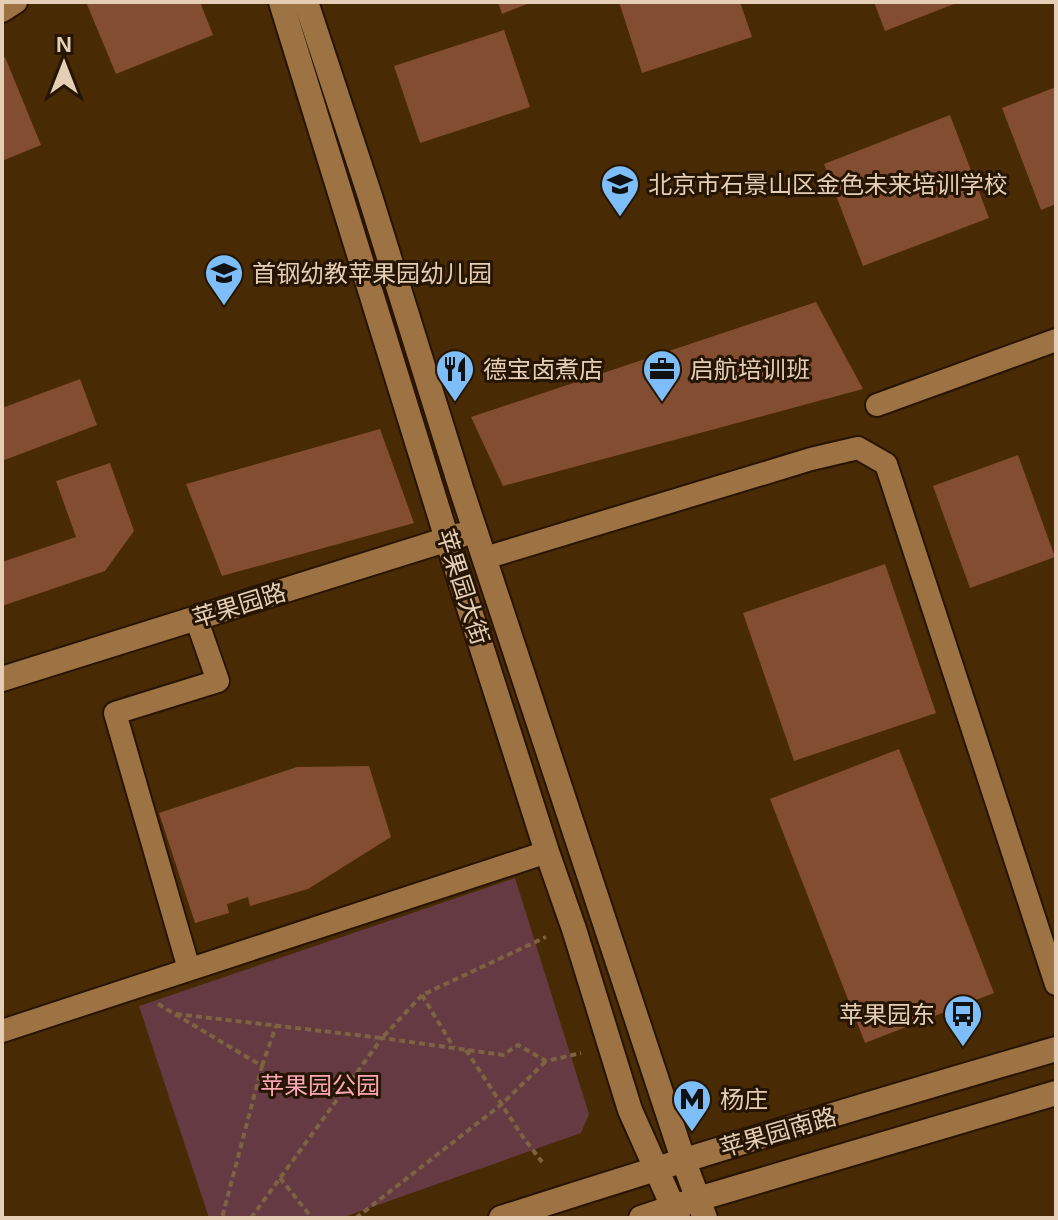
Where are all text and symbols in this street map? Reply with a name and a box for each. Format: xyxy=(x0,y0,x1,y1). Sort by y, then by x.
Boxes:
north arrow xyxy=(24,24,104,104)
text: N xyxy=(56,32,72,57)
school or university icon: 北京市石景山区金色未来培训学校 xyxy=(599,163,641,218)
place label: 北京市石景山区金色未来培训学校 xyxy=(648,171,1008,198)
school or university icon: 首钢幼教苹果园幼儿园 xyxy=(203,252,245,307)
place label: 首钢幼教苹果园幼儿园 xyxy=(252,260,492,287)
restaurant icon: 德宝卤煮店 xyxy=(434,348,476,403)
office icon: 启航培训班 xyxy=(641,348,683,403)
place label: 德宝卤煮店 xyxy=(483,356,603,383)
place label: 启航培训班 xyxy=(690,356,810,383)
street label: 苹果园大街 xyxy=(432,526,494,648)
street label: 苹果园路 xyxy=(189,578,289,632)
bus stop icon: 苹果园东 xyxy=(942,993,984,1048)
place label: 苹果园东 xyxy=(839,1001,935,1028)
park label: 苹果园公园 xyxy=(260,1072,380,1099)
metro station icon: 杨庄 xyxy=(671,1078,713,1133)
place label: 杨庄 xyxy=(720,1086,768,1113)
street label: 苹果园南路 xyxy=(717,1102,839,1162)

